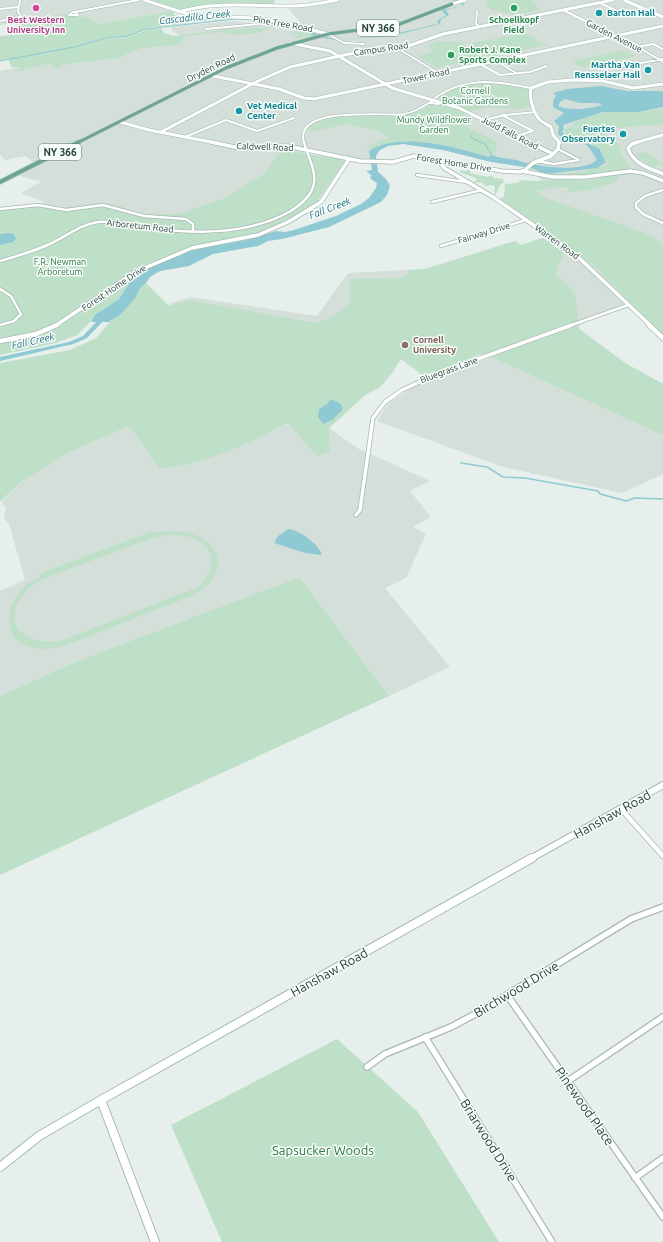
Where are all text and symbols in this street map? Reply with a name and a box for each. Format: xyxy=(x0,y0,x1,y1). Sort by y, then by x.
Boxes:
marker: Best Western University Inn xyxy=(31,3,41,13)
marker: Schoellkopf Field xyxy=(509,3,519,13)
water label: Cascadilla Creek xyxy=(159,8,232,26)
marker: Barton Hall xyxy=(594,8,604,18)
place label: Barton Hall xyxy=(607,8,655,18)
street label: Pine Tree Road xyxy=(252,14,314,34)
place label: Best Western University Inn xyxy=(7,15,65,35)
place label: Schoellkopf Field xyxy=(489,15,539,35)
street label: Garden Avenue xyxy=(584,18,644,54)
road number: NY 366 xyxy=(357,20,399,36)
street label: Campus Road xyxy=(353,40,409,58)
place label: Robert J. Kane Sports Complex xyxy=(459,45,526,65)
marker: Robert J. Kane Sports Complex xyxy=(446,50,456,60)
street label: Dryden Road xyxy=(185,52,237,84)
place label: Martha Van Rensselaer Hall xyxy=(575,60,640,80)
marker: Martha Van Rensselaer Hall xyxy=(643,65,653,75)
street label: Tower Road xyxy=(401,66,451,86)
park label: Cornell Botanic Gardens xyxy=(442,86,508,106)
place label: Vet Medical Center xyxy=(247,101,297,121)
marker: Vet Medical Center xyxy=(234,106,244,116)
street label: Judd Falls Road xyxy=(480,114,540,152)
park label: Mundy Wildflower Garden xyxy=(397,115,472,135)
place label: Fuertes Observatory xyxy=(562,124,615,144)
marker: Fuertes Observatory xyxy=(618,129,628,139)
street label: Caldwell Road xyxy=(236,141,294,153)
road number: NY 366 xyxy=(39,144,81,160)
street label: Forest Home Drive xyxy=(416,152,492,174)
water label: Fall Creek xyxy=(308,195,353,221)
street label: Arboretum Road xyxy=(106,218,174,234)
street label: Fairway Drive xyxy=(457,220,511,246)
street label: Warren Road xyxy=(533,223,581,261)
park label: F.R. Newman Arboretum xyxy=(34,257,86,277)
street label: Forest Home Drive xyxy=(80,263,148,313)
water label: Fall Creek xyxy=(10,331,56,351)
place label: Cornell University xyxy=(413,335,456,355)
marker: Cornell University xyxy=(400,340,410,350)
street label: Bluegrass Lane xyxy=(419,355,479,385)
street label: Hanshaw Road xyxy=(571,787,653,841)
street label: Hanshaw Road xyxy=(288,945,370,999)
street label: Birchwood Drive xyxy=(471,958,561,1020)
street label: Pinewood Place xyxy=(553,1064,617,1148)
street label: Briarwood Drive xyxy=(458,1096,520,1184)
park label: Sapsucker Woods xyxy=(272,1143,374,1157)

